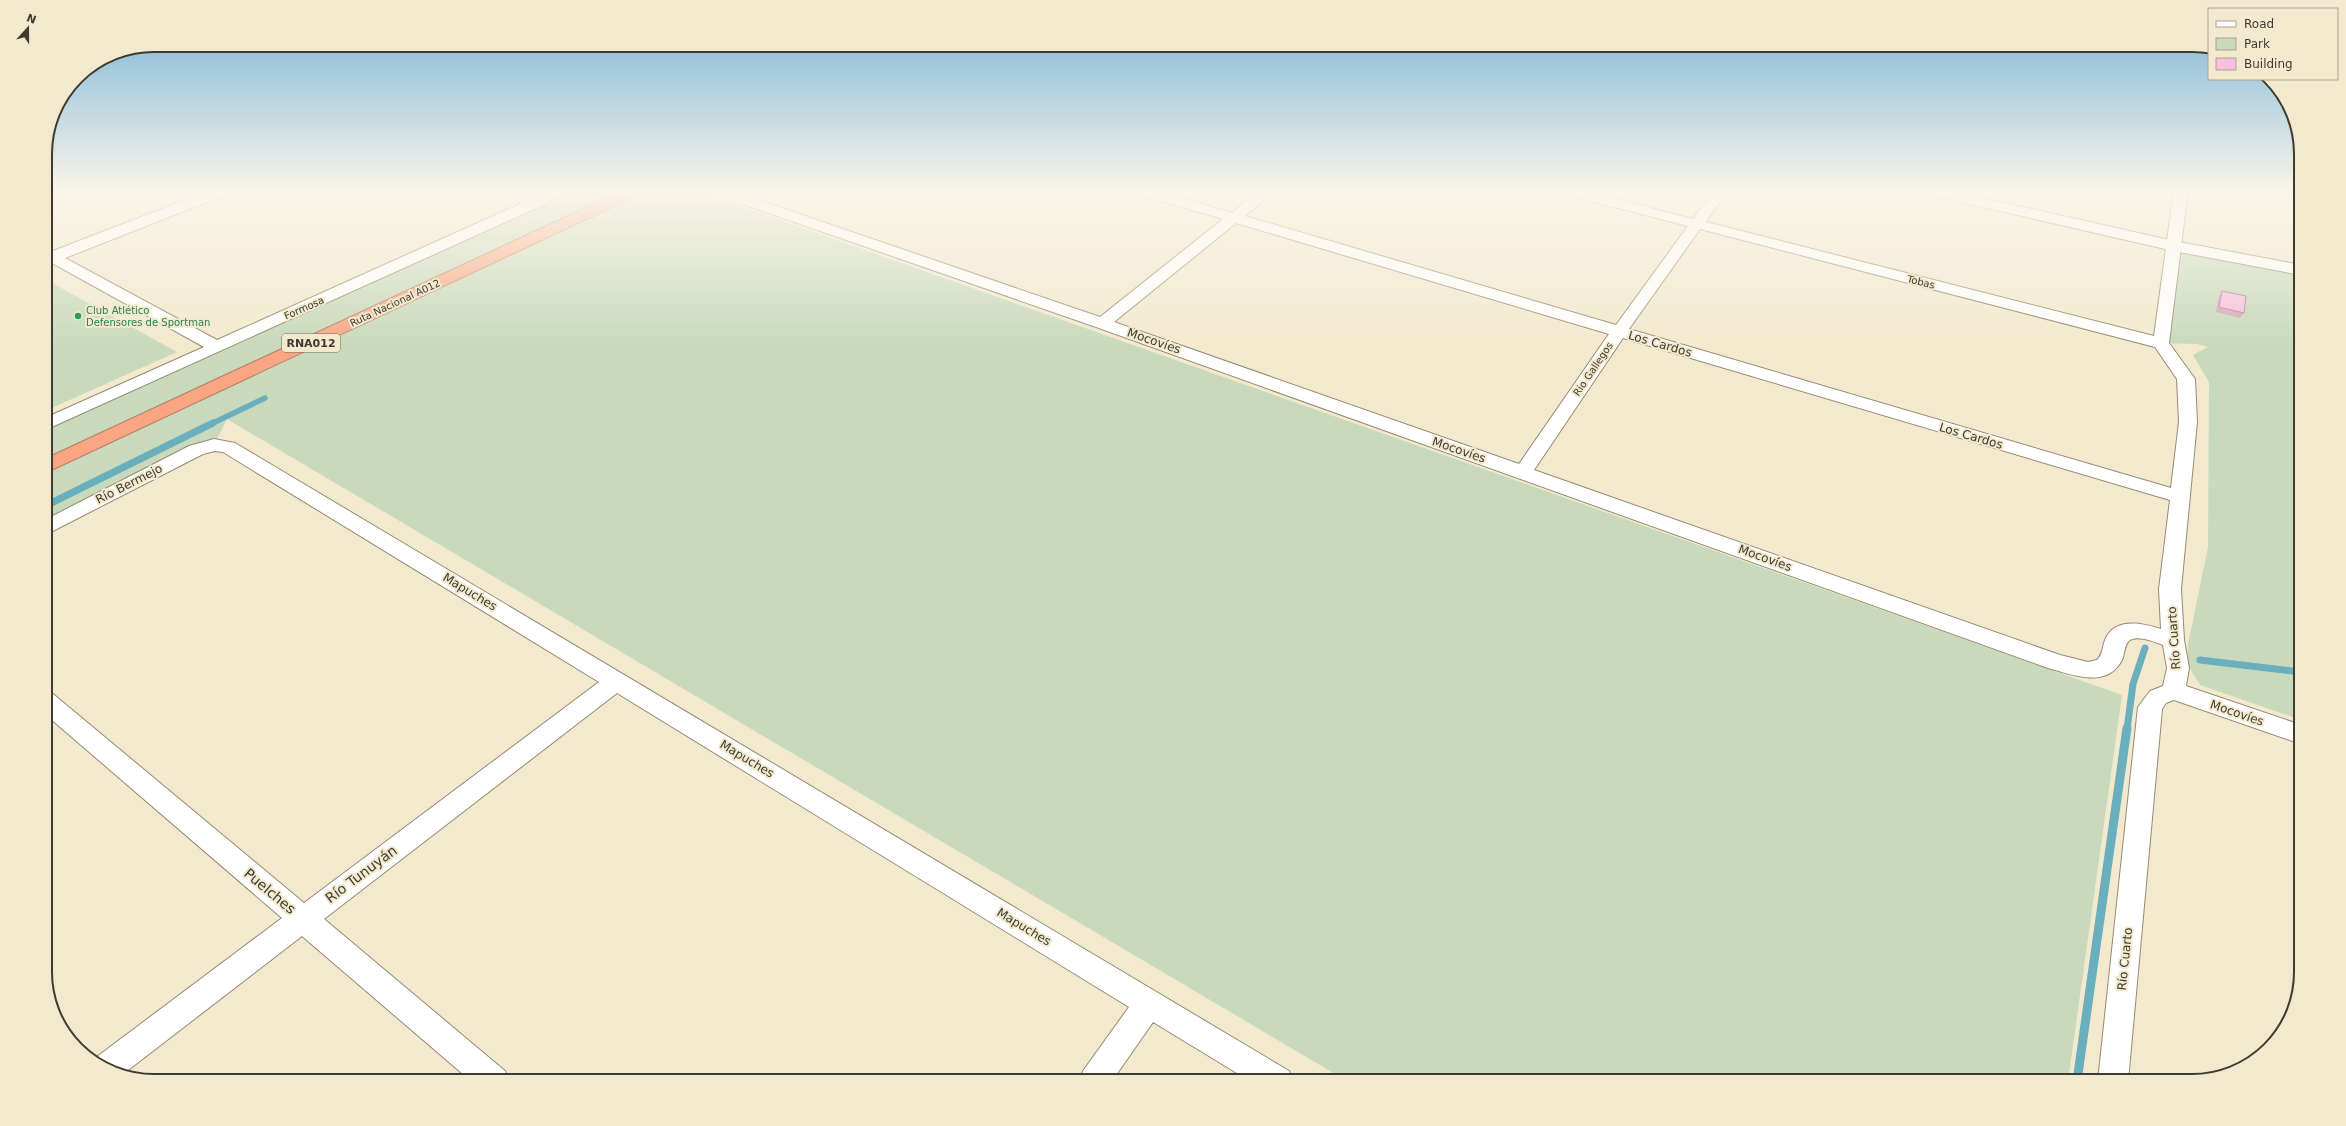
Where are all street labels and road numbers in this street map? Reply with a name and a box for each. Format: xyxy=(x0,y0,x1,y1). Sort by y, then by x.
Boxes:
street label: Tobas xyxy=(1905,273,1936,291)
street label: Ruta Nacional A012 xyxy=(348,277,442,329)
street label: Formosa xyxy=(282,294,326,322)
street label: Mocovíes xyxy=(1125,325,1183,357)
street label: Los Cardos xyxy=(1627,328,1693,360)
road number: RNA012 xyxy=(282,334,340,352)
street label: Rio Gallegos xyxy=(1571,340,1615,398)
street label: Los Cardos xyxy=(1938,420,2004,452)
street label: Mocovíes xyxy=(1430,434,1488,466)
street label: Río Bermejo xyxy=(93,461,165,507)
street label: Mocovíes xyxy=(1736,542,1794,574)
street label: Mapuches xyxy=(440,570,500,614)
street label: Río Cuarto xyxy=(2165,606,2183,670)
street label: Mocovíes xyxy=(2208,697,2266,729)
street label: Mapuches xyxy=(717,737,777,781)
street label: Río Tunuyán xyxy=(322,842,400,906)
street label: Puelches xyxy=(241,865,299,917)
street label: Mapuches xyxy=(994,905,1054,949)
street label: Río Cuarto xyxy=(2115,927,2135,991)

